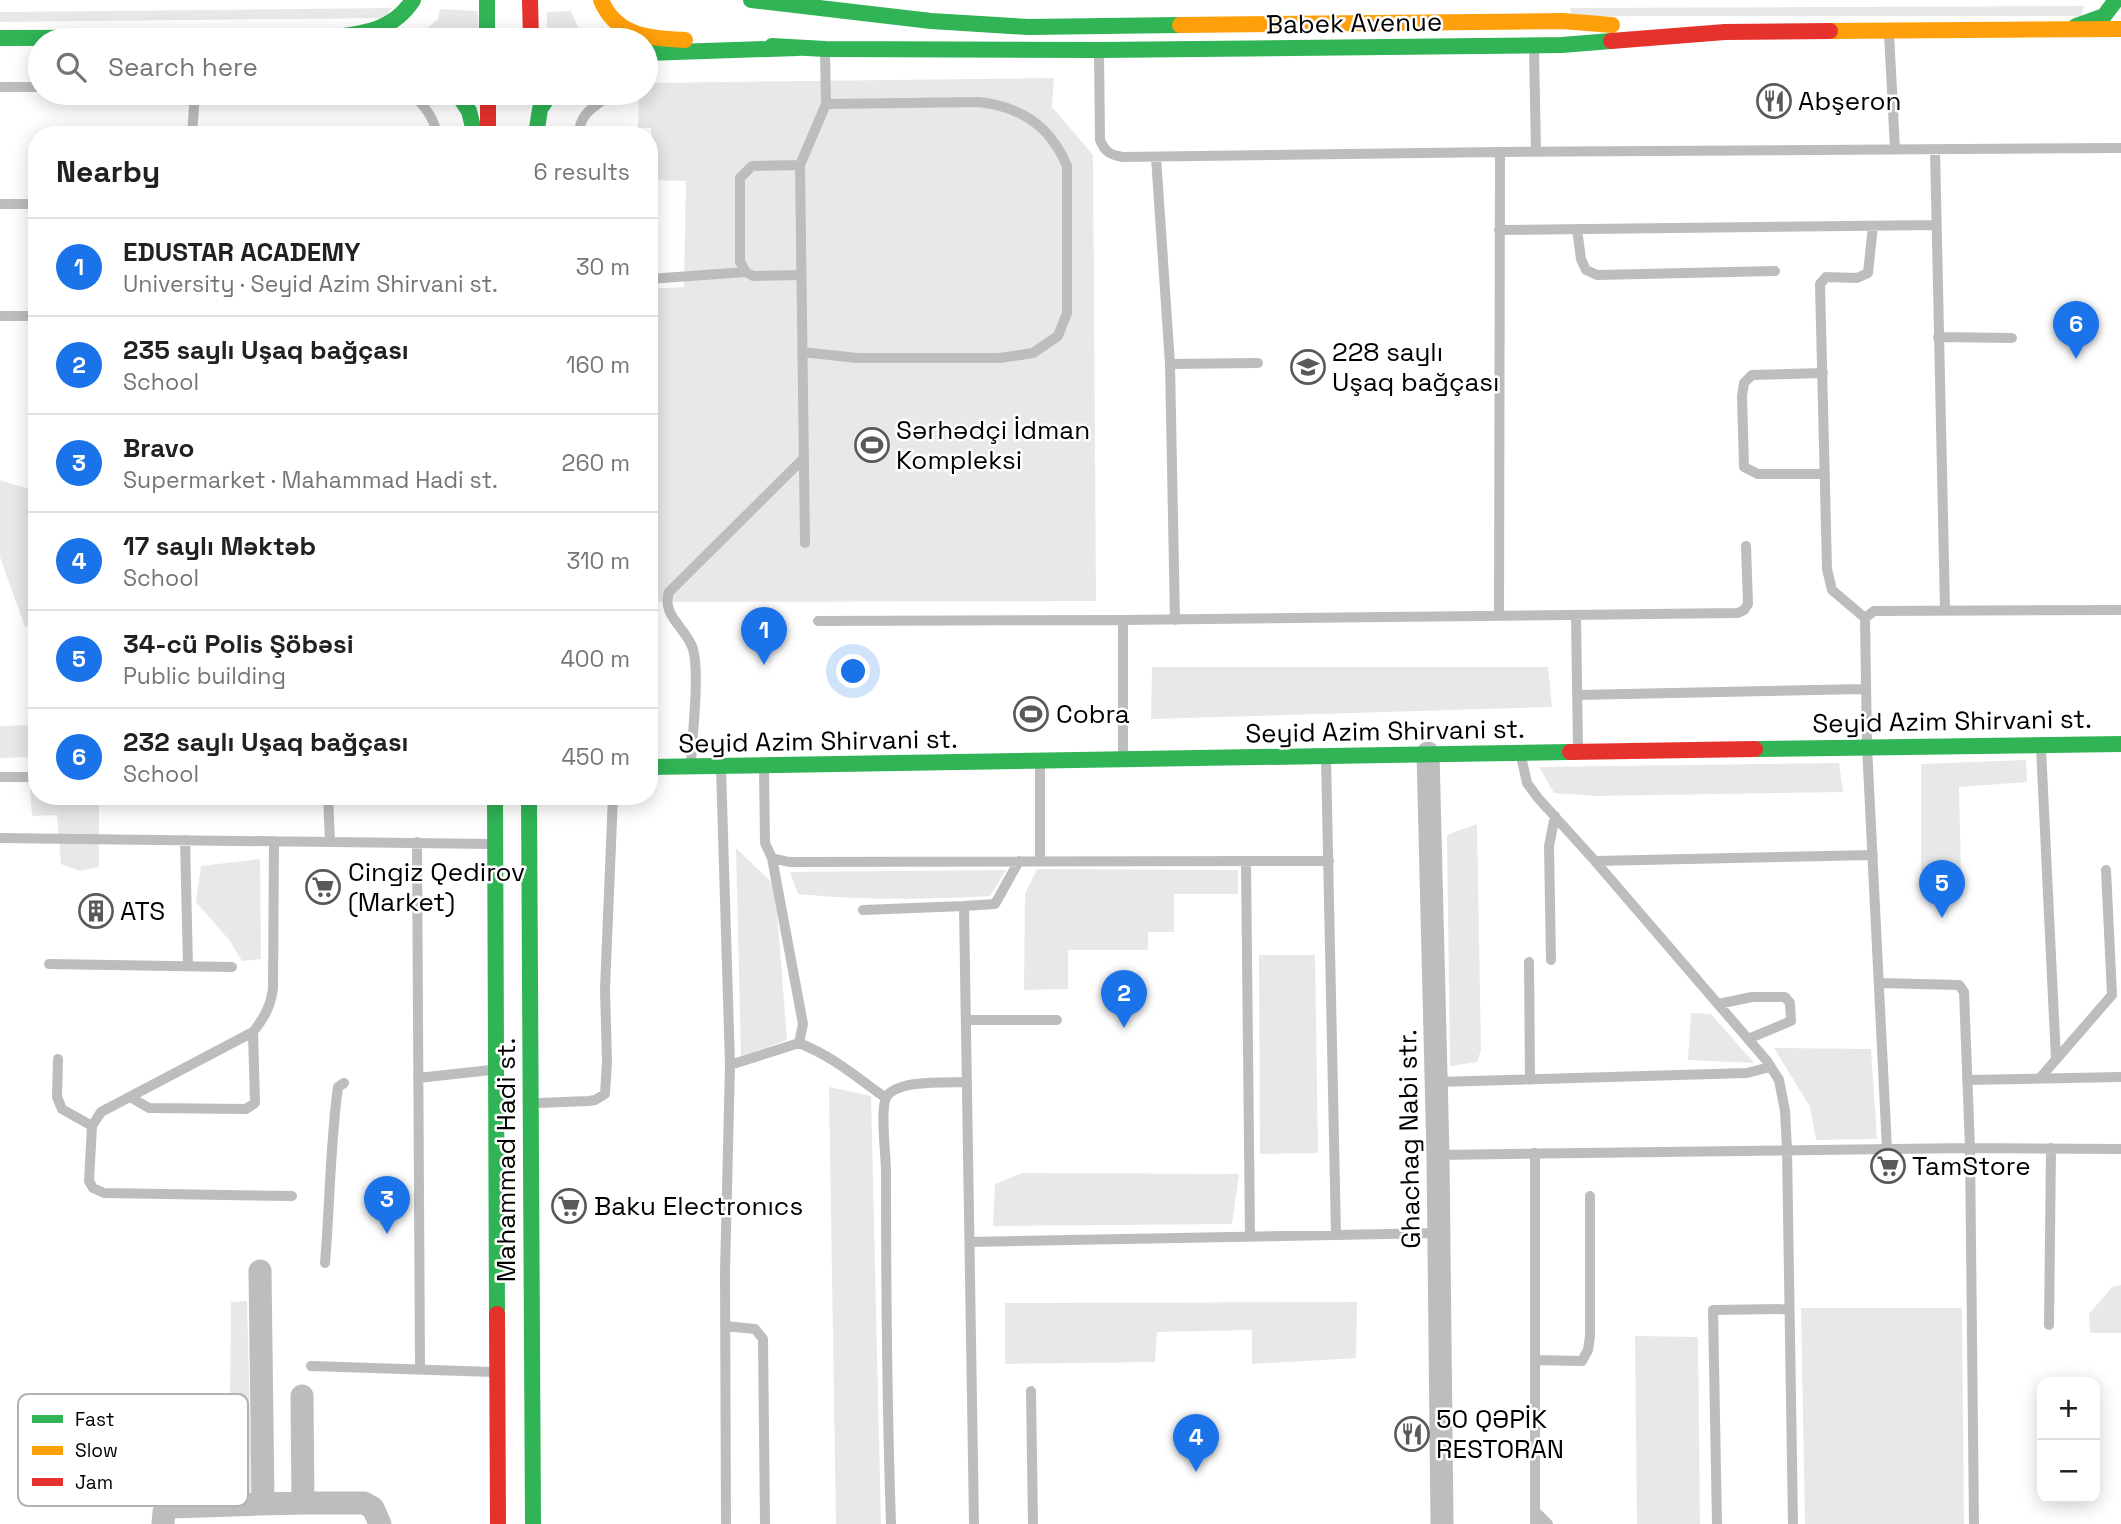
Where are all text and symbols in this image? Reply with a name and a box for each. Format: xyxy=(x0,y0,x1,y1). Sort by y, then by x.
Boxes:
street label: Babek Avenue xyxy=(1266,4,1442,42)
search box xyxy=(28,28,658,105)
icon: search xyxy=(52,48,90,86)
text: Search here xyxy=(108,50,258,84)
restaurant icon: Abşeron xyxy=(1755,82,1793,120)
place label: Abşeron xyxy=(1798,84,1902,118)
text: Nearby xyxy=(56,152,160,191)
text: 6 results xyxy=(534,157,630,187)
text: EDUSTAR ACADEMY xyxy=(123,235,360,269)
text: 1 xyxy=(74,252,84,282)
text: 30 m xyxy=(576,252,630,282)
text: University · Seyid Azim Shirvani st. xyxy=(123,269,498,299)
pin: 6 xyxy=(2053,301,2099,359)
text: 235 saylı Uşaq bağçası xyxy=(123,333,409,367)
place label: 228 saylı Uşaq bağçası xyxy=(1332,335,1499,399)
school or university icon: 228 saylı Uşaq bağçası xyxy=(1289,348,1327,386)
text: 2 xyxy=(72,350,86,380)
text: 160 m xyxy=(566,350,630,380)
text: School xyxy=(123,367,199,397)
place label: Sərhədçi İdman Kompleksi xyxy=(896,413,1090,477)
sports icon: Sərhədçi İdman Kompleksi xyxy=(853,426,891,464)
text: Bravo xyxy=(123,431,194,465)
text: 3 xyxy=(72,448,86,478)
text: 260 m xyxy=(562,448,630,478)
text: Supermarket · Mahammad Hadi st. xyxy=(123,465,498,495)
text: 17 saylı Məktəb xyxy=(123,529,316,563)
text: 4 xyxy=(72,546,86,576)
text: 310 m xyxy=(566,546,630,576)
text: School xyxy=(123,563,199,593)
pin: 1 xyxy=(741,607,787,665)
text: 34-cü Polis Şöbəsi xyxy=(123,627,354,661)
text: 5 xyxy=(72,644,86,674)
text: 400 m xyxy=(560,644,630,674)
your location xyxy=(836,654,870,688)
text: Public building xyxy=(123,661,286,691)
sports icon: Cobra xyxy=(1012,695,1050,733)
place label: Cobra xyxy=(1056,697,1130,731)
street label: Seyid Azim Shirvani st. xyxy=(1812,702,2092,740)
street label: Seyid Azim Shirvani st. xyxy=(1245,712,1525,750)
street label: Seyid Azim Shirvani st. xyxy=(678,722,958,760)
text: 232 saylı Uşaq bağçası xyxy=(123,725,409,759)
text: 6 xyxy=(72,742,86,772)
text: 450 m xyxy=(561,742,630,772)
text: School xyxy=(123,759,199,789)
place label: Cingiz Qedirov (Market) xyxy=(348,855,525,919)
pin: 5 xyxy=(1919,860,1965,918)
supermarket icon: Cingiz Qedirov (Market) xyxy=(304,868,342,906)
building icon: ATS xyxy=(77,892,115,930)
place label: ATS xyxy=(120,894,165,928)
pin: 2 xyxy=(1101,970,1147,1028)
street label: Ghachag Nabi str. xyxy=(1390,1029,1428,1249)
street label: Mahammad Hadi st. xyxy=(489,1038,523,1282)
supermarket icon: TamStore xyxy=(1869,1147,1907,1185)
place label: TamStore xyxy=(1912,1149,2031,1183)
pin: 3 xyxy=(364,1176,410,1234)
supermarket icon: Baku Electronıcs xyxy=(550,1187,588,1225)
place label: Baku Electronıcs xyxy=(594,1189,803,1223)
map controls xyxy=(2037,1377,2100,1503)
button: + xyxy=(2037,1377,2100,1440)
legend xyxy=(18,1394,248,1506)
place label: 50 QƏPİK RESTORAN xyxy=(1436,1402,1564,1466)
text: Fast xyxy=(75,1407,115,1432)
pin: 4 xyxy=(1173,1414,1219,1472)
restaurant icon: 50 QƏPİK RESTORAN xyxy=(1393,1415,1431,1453)
text: Slow xyxy=(75,1438,118,1463)
button: − xyxy=(2037,1440,2100,1503)
text: Jam xyxy=(75,1470,113,1495)

